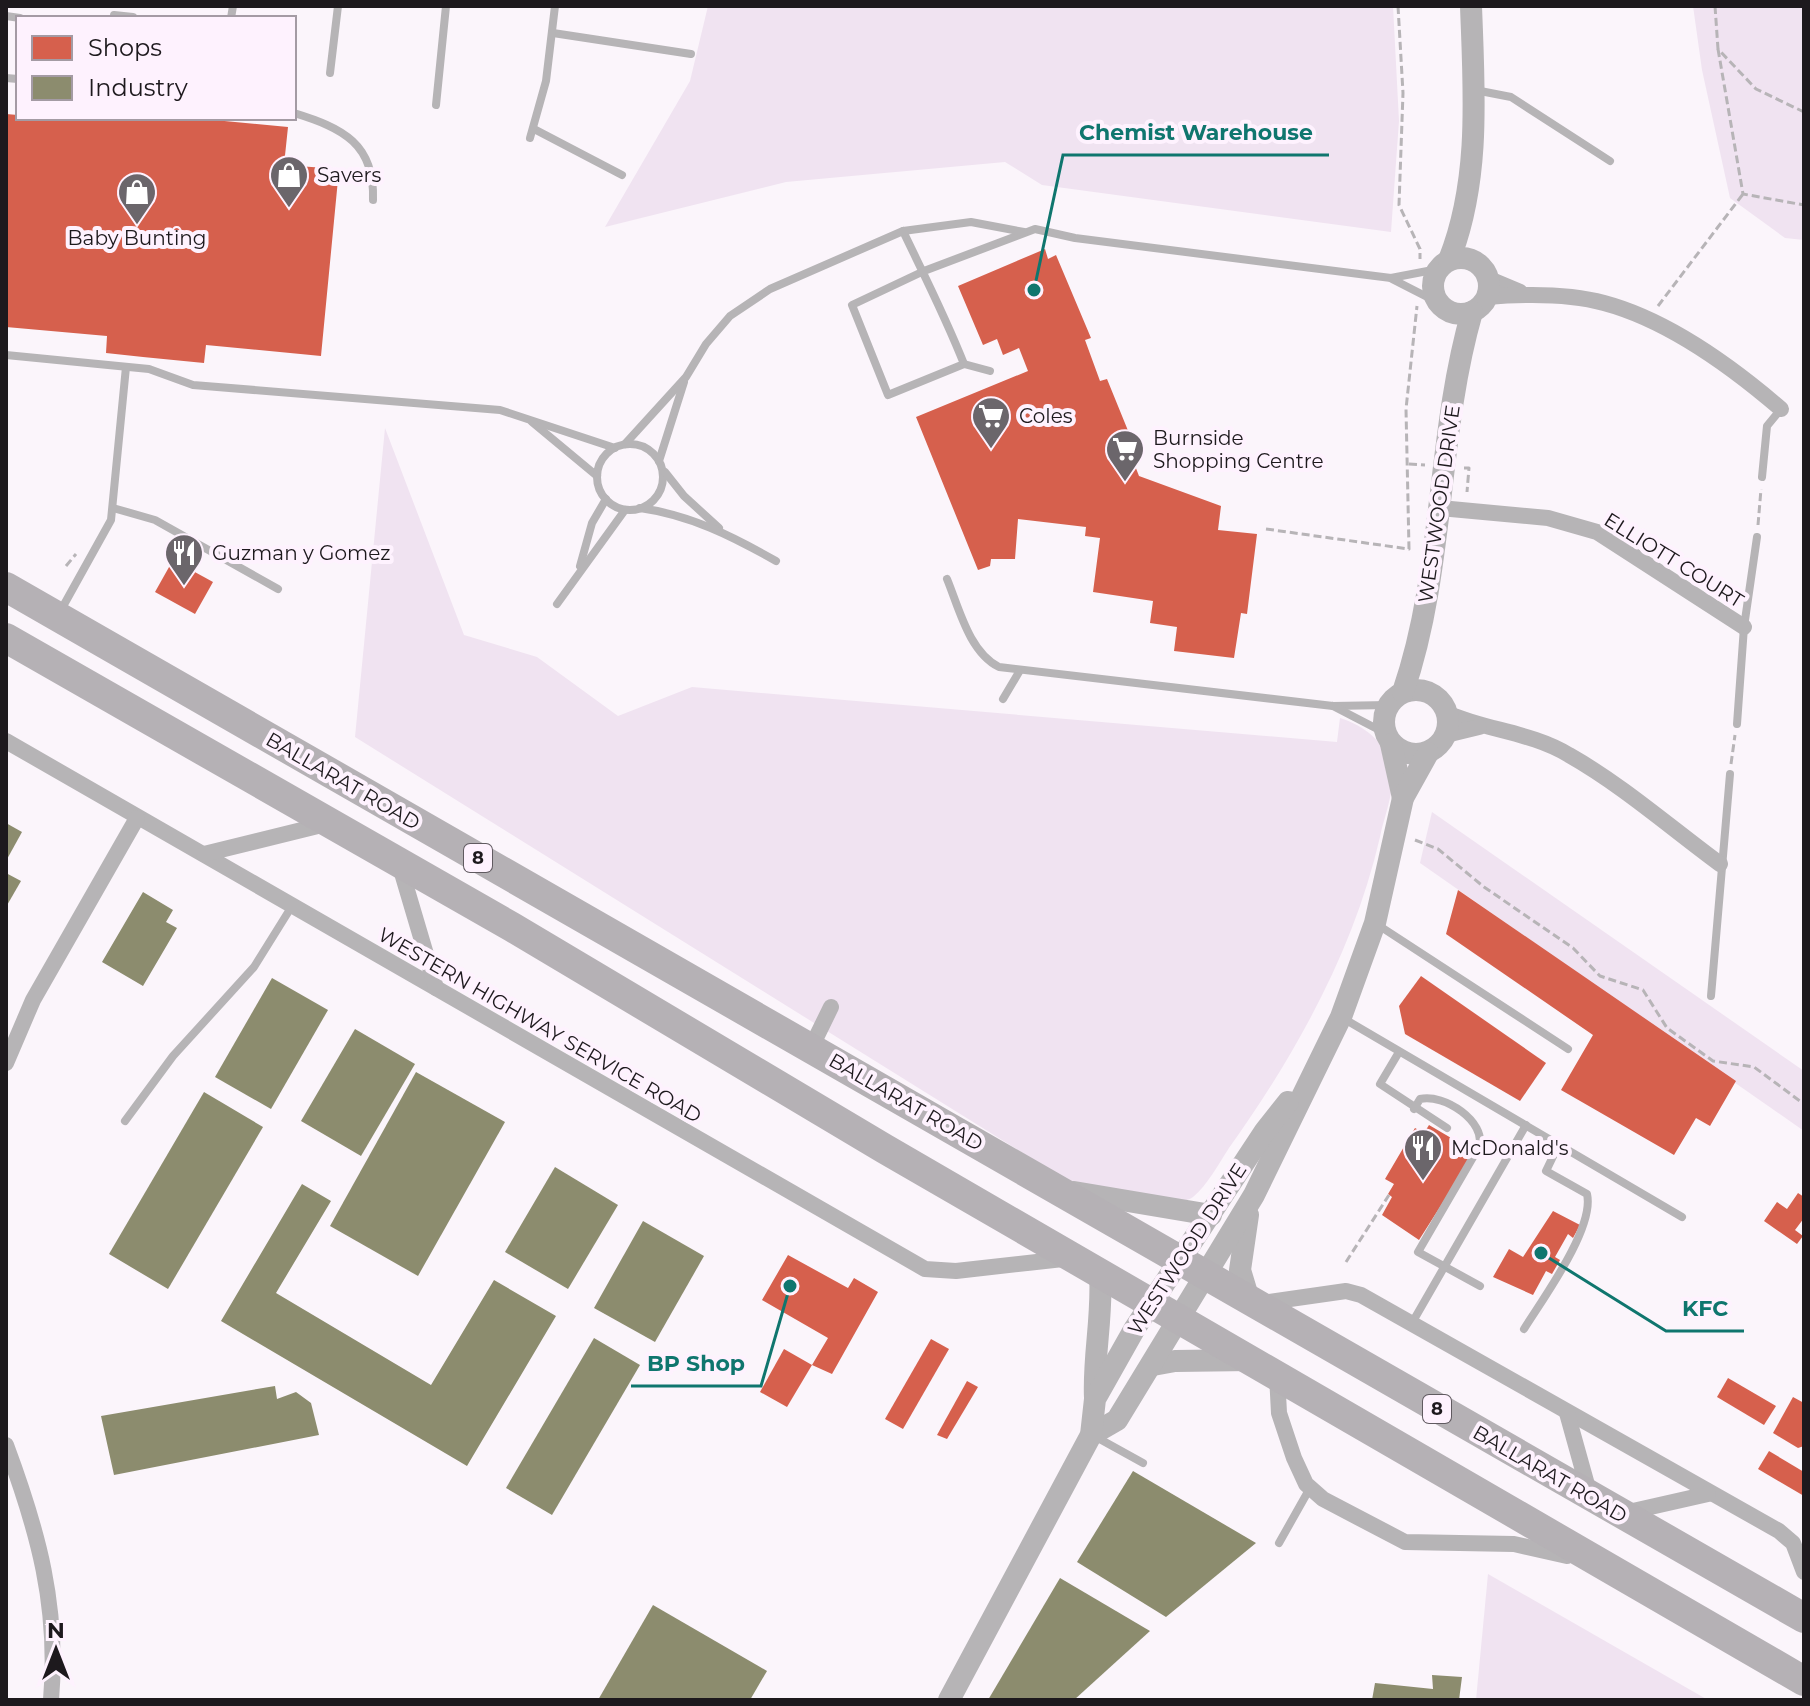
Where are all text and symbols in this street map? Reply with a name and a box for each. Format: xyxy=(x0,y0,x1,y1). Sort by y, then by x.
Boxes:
legend xyxy=(16,16,296,120)
text: Shops xyxy=(88,33,162,62)
text: Industry xyxy=(88,73,188,102)
callout: Chemist Warehouse xyxy=(1063,109,1329,155)
text: Chemist Warehouse xyxy=(1079,119,1313,146)
shop icon: Savers xyxy=(268,154,310,209)
place label: Savers xyxy=(317,163,381,187)
shop icon: Baby Bunting xyxy=(116,171,158,226)
place label: Baby Bunting xyxy=(68,226,207,250)
supermarket icon: Coles xyxy=(970,395,1012,450)
street label: WESTWOOD DRIVE xyxy=(1413,403,1465,605)
place label: Coles xyxy=(1019,404,1073,428)
place label: Burnside Shopping Centre xyxy=(1153,426,1324,473)
supermarket icon: Burnside Shopping Centre xyxy=(1104,428,1146,483)
street label: ELLIOTT COURT xyxy=(1600,507,1749,613)
restaurant icon: Guzman y Gomez xyxy=(163,532,205,587)
place label: Guzman y Gomez xyxy=(212,541,390,565)
street label: BALLARAT ROAD xyxy=(262,727,424,835)
road number: 8 xyxy=(464,844,492,872)
street label: WESTERN HIGHWAY SERVICE ROAD xyxy=(374,922,706,1128)
street label: BALLARAT ROAD xyxy=(825,1048,987,1156)
restaurant icon: McDonald's xyxy=(1402,1127,1444,1182)
place label: McDonald's xyxy=(1451,1136,1569,1160)
street label: WESTWOOD DRIVE xyxy=(1123,1159,1251,1339)
callout: KFC xyxy=(1666,1285,1744,1331)
text: KFC xyxy=(1682,1295,1728,1322)
callout: BP Shop xyxy=(631,1340,761,1386)
text: BP Shop xyxy=(647,1350,745,1377)
road number: 8 xyxy=(1423,1395,1451,1423)
street label: BALLARAT ROAD xyxy=(1469,1420,1631,1528)
north arrow xyxy=(16,1610,96,1690)
text: N xyxy=(47,1617,65,1644)

